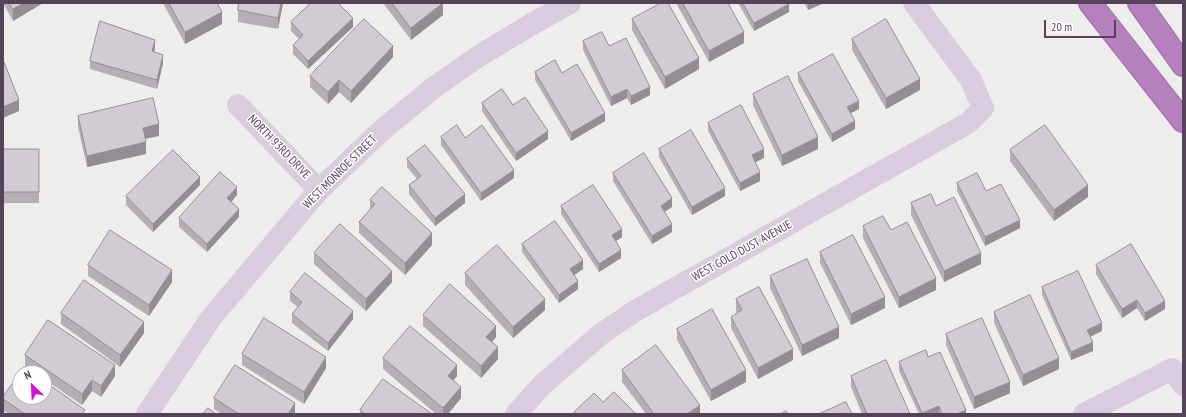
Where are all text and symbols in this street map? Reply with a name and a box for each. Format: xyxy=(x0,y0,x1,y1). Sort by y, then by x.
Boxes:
scale bar xyxy=(1046,12,1118,38)
text: 20 m xyxy=(1051,19,1072,34)
street label: NORTH 93RD DRIVE xyxy=(245,112,313,182)
street label: WEST MONROE STREET xyxy=(300,132,380,212)
street label: WEST GOLD DUST AVENUE xyxy=(690,218,794,284)
north arrow xyxy=(12,365,52,405)
text: N xyxy=(22,367,33,383)

